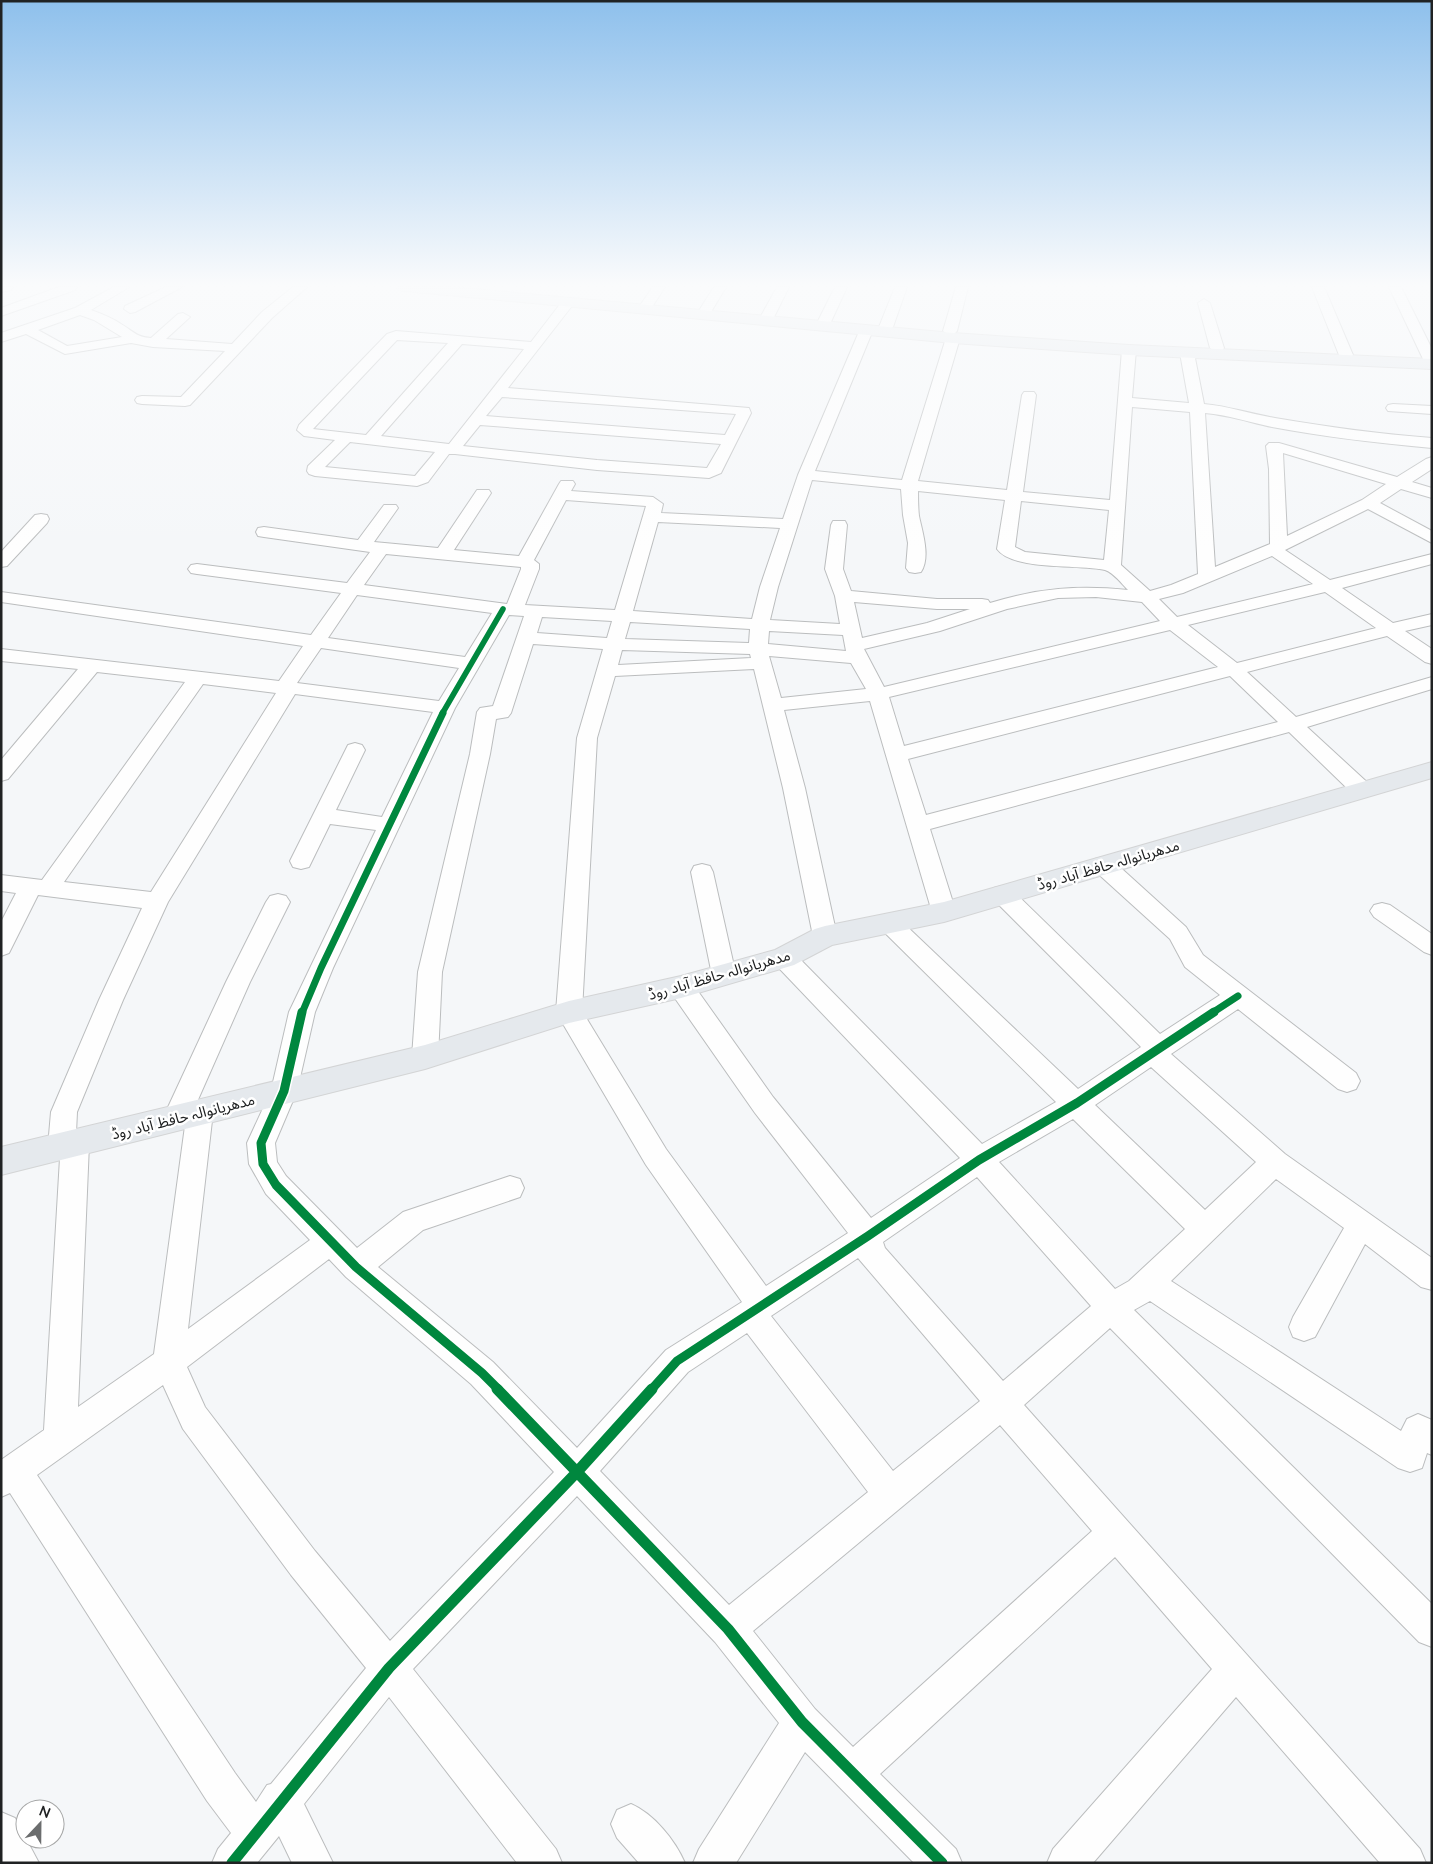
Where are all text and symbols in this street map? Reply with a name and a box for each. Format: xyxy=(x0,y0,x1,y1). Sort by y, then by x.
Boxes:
street label: مدھریانوالہ حافظ آباد روڈ xyxy=(1035,835,1181,894)
street label: مدھریانوالہ حافظ آباد روڈ xyxy=(646,945,792,1004)
street label: مدھریانوالہ حافظ آباد روڈ xyxy=(110,1089,257,1143)
north arrow xyxy=(15,1799,65,1849)
text: N xyxy=(37,1802,53,1821)

